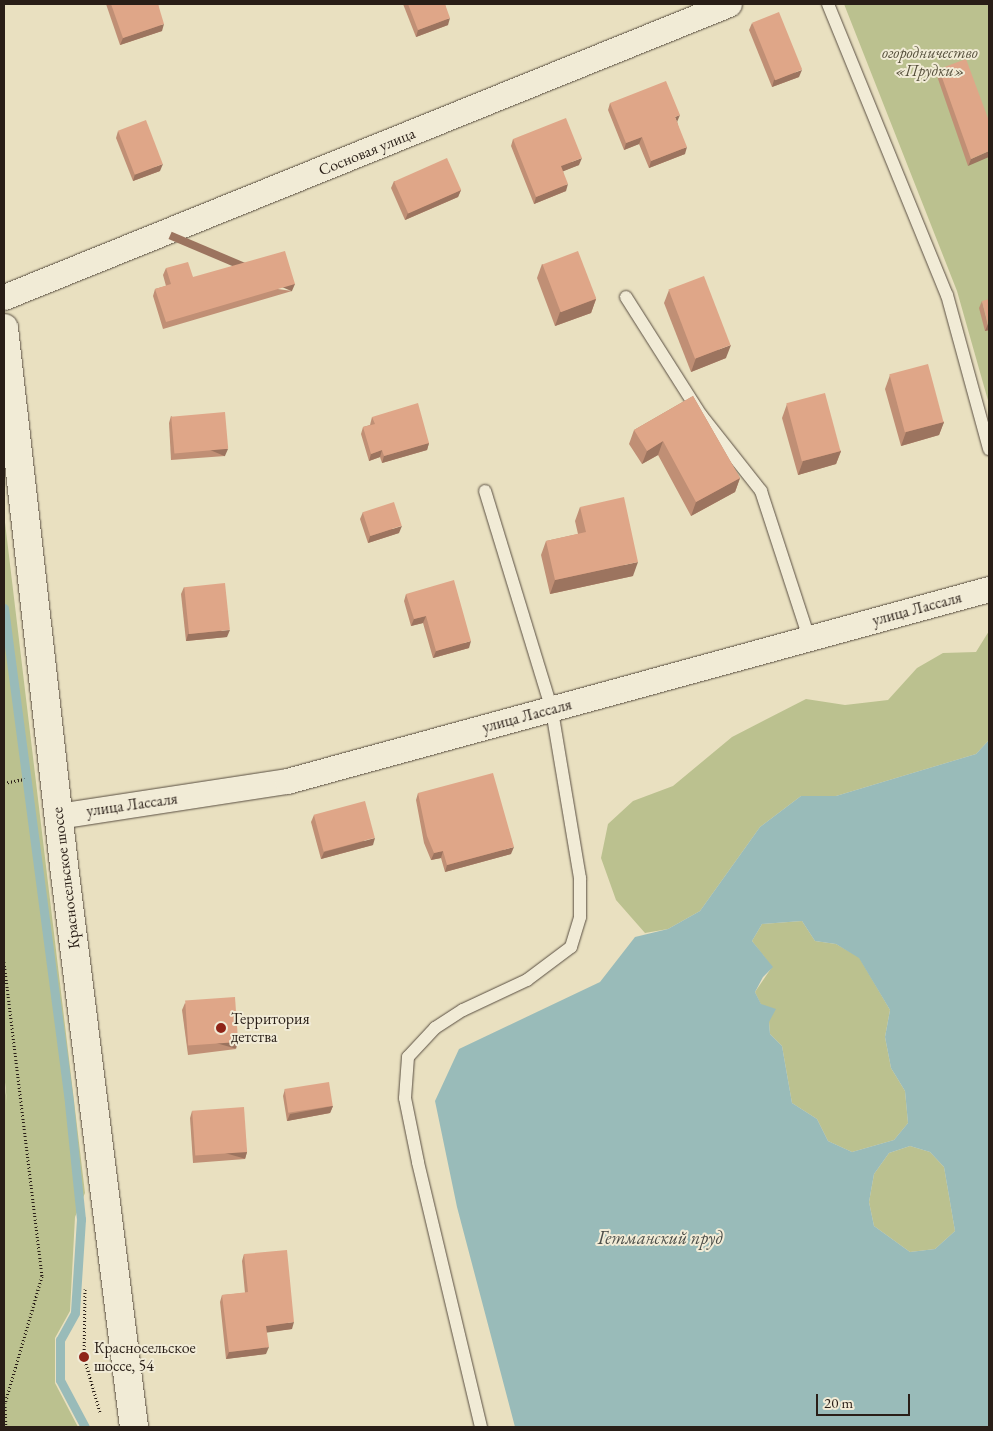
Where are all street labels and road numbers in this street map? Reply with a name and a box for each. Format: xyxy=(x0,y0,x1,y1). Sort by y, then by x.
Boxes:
street label: Сосновая улица xyxy=(316,124,418,180)
street label: улица Лассаля xyxy=(870,588,964,630)
street label: улица Лассаля xyxy=(480,695,574,737)
street label: улица Лассаля xyxy=(85,789,179,821)
street label: Красносельское шоссе xyxy=(48,806,84,950)

